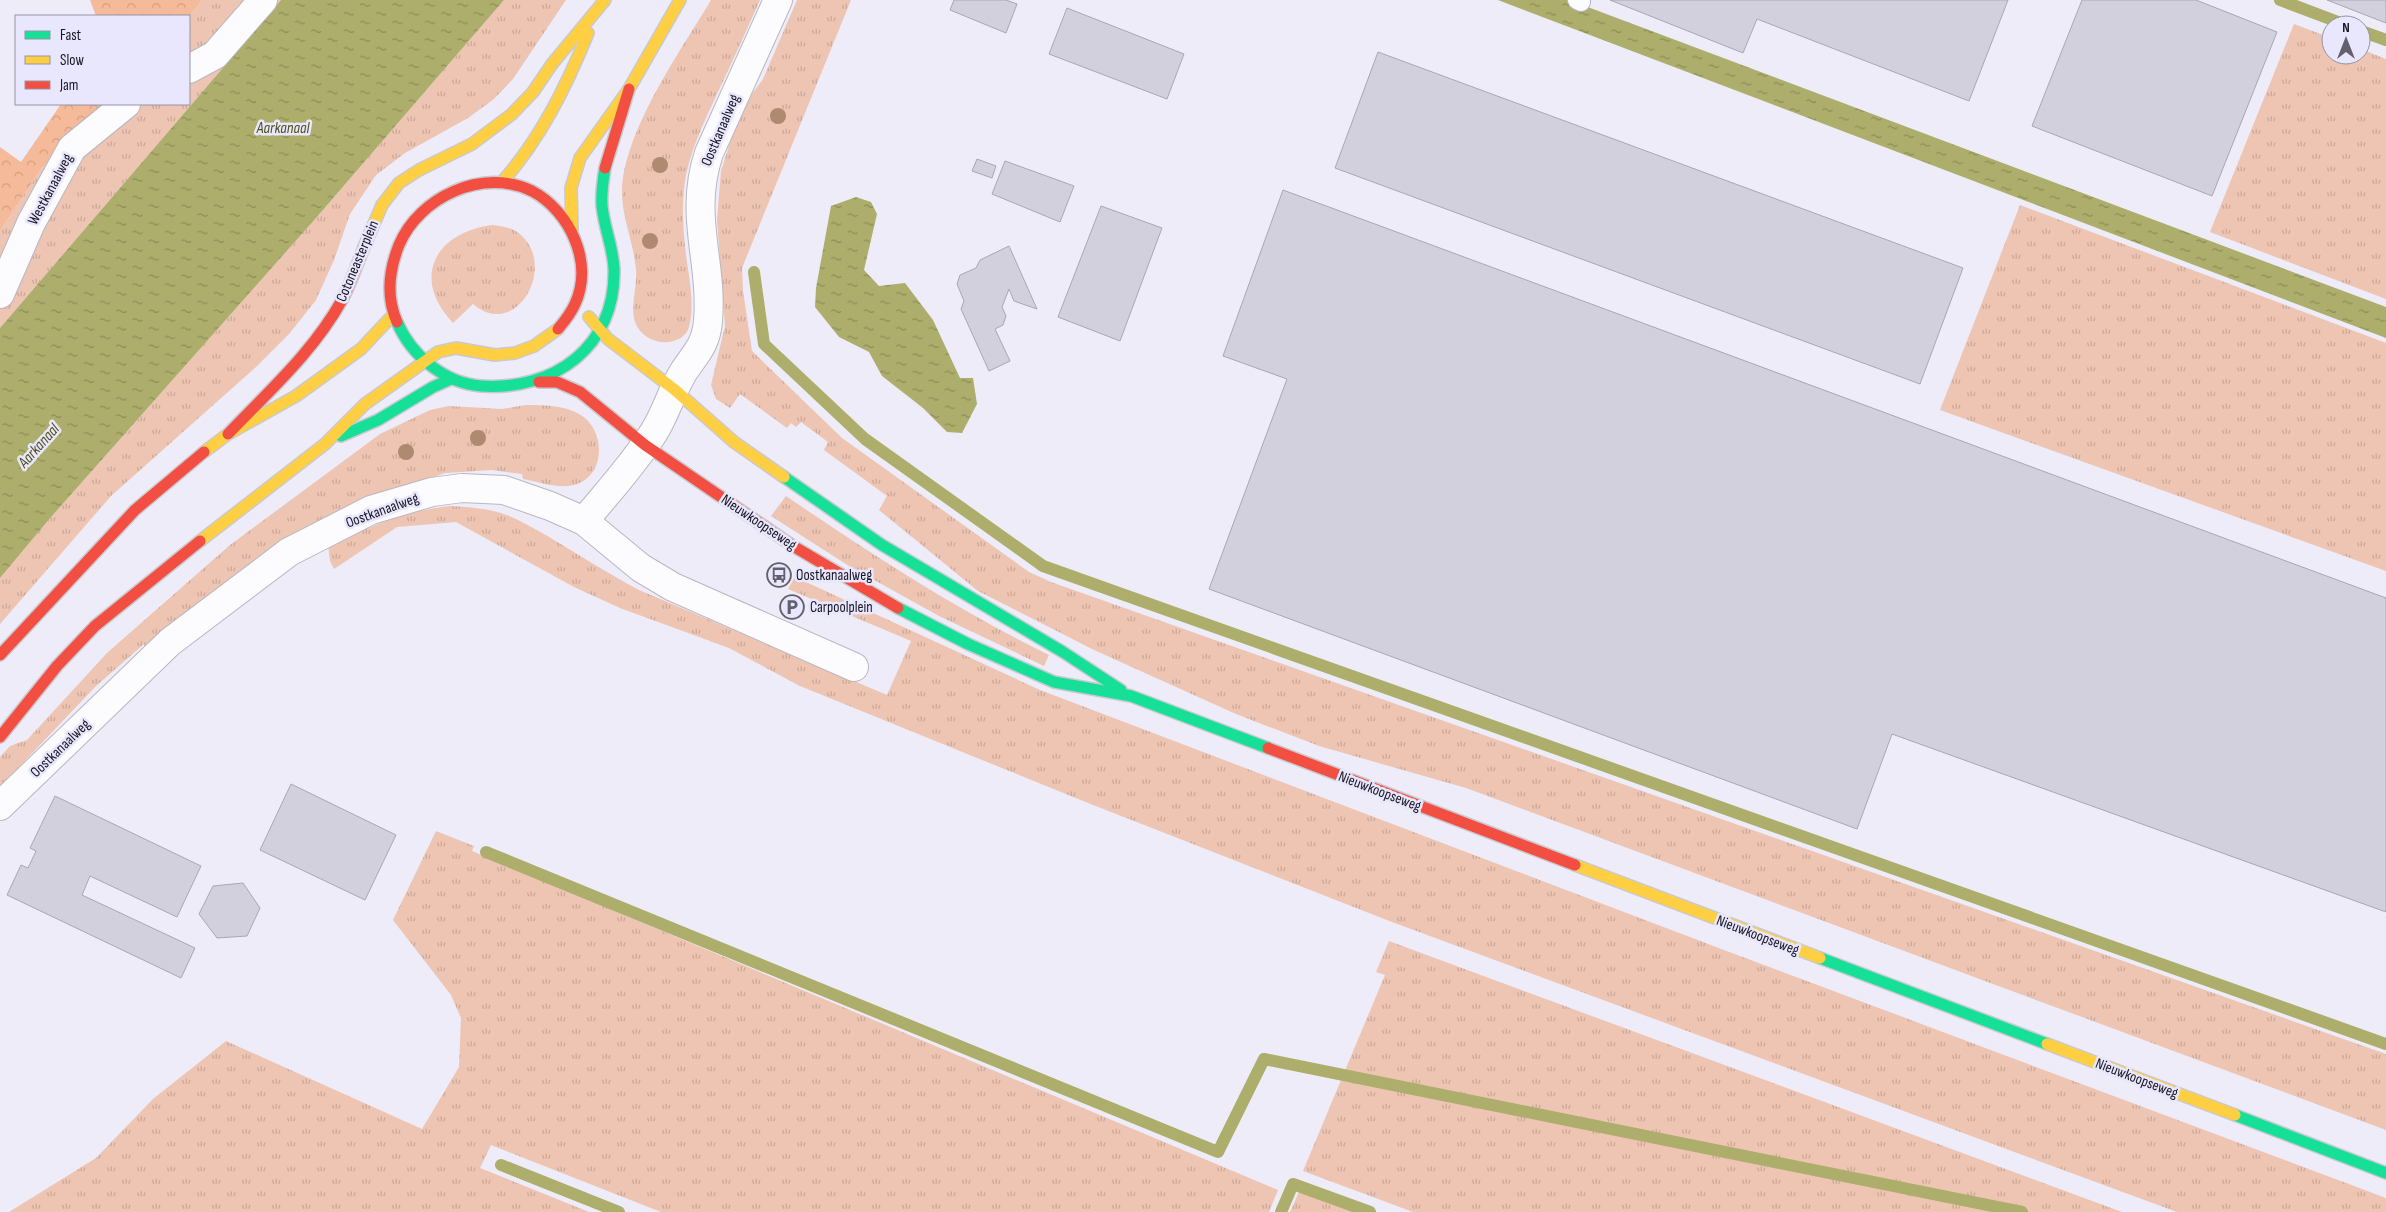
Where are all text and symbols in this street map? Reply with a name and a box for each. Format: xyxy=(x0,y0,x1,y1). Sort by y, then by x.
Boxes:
legend xyxy=(15,15,190,105)
north arrow xyxy=(2321,15,2371,65)
text: N xyxy=(2342,19,2350,36)
text: Fast xyxy=(60,26,82,45)
text: Slow xyxy=(60,51,84,70)
text: Jam xyxy=(59,76,78,95)
street label: Oostkanaalweg xyxy=(697,91,744,169)
water label: Aarkanaal xyxy=(256,119,310,138)
street label: Westkanaalweg xyxy=(24,150,77,228)
street label: Cotoneasterplein xyxy=(332,218,383,305)
water label: Aarkanaal xyxy=(14,419,64,473)
street label: Oostkanaalweg xyxy=(343,489,421,532)
street label: Nieuwkoopseweg xyxy=(717,490,800,555)
bus stop icon: Oostkanaalweg xyxy=(766,562,792,588)
place label: Oostkanaalweg xyxy=(796,566,872,585)
parking icon: Carpoolplein xyxy=(779,594,805,620)
place label: Carpoolplein xyxy=(810,598,873,617)
street label: Oostkanaalweg xyxy=(26,715,94,782)
street label: Nieuwkoopseweg xyxy=(1336,767,1424,816)
street label: Nieuwkoopseweg xyxy=(1714,911,1802,960)
street label: Nieuwkoopseweg xyxy=(2093,1054,2181,1103)

